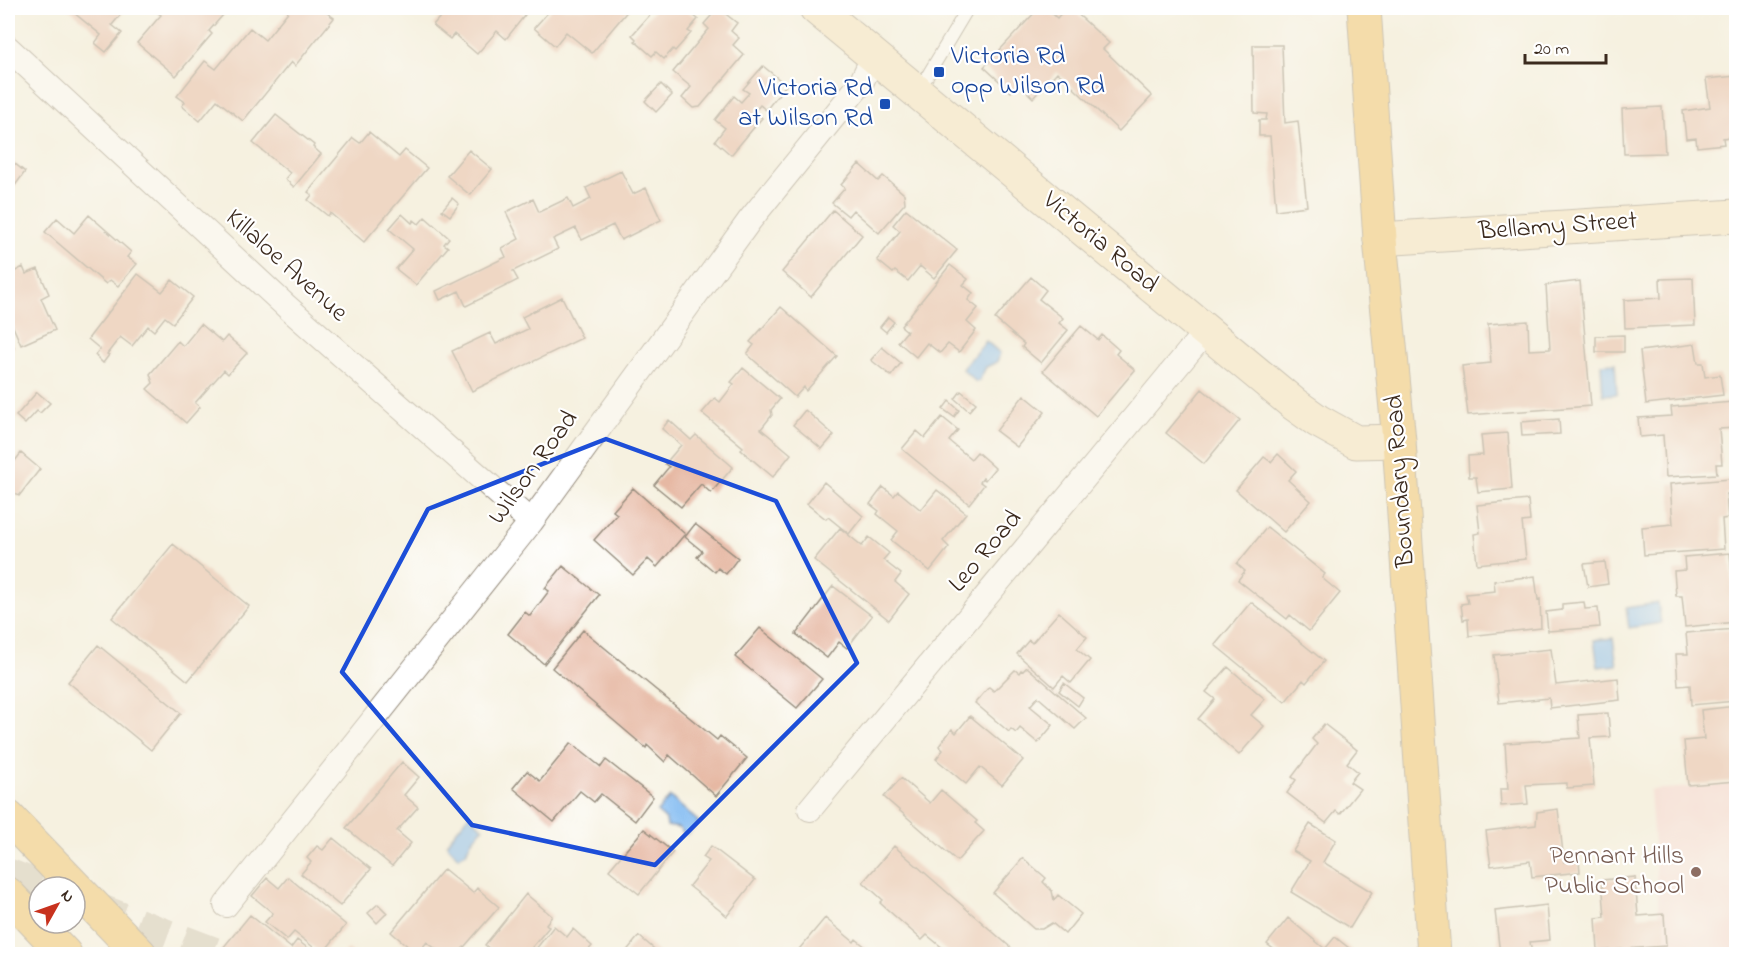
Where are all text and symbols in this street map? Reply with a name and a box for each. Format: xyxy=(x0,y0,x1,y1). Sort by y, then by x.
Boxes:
scale bar xyxy=(1525,27,1606,65)
text: 20 m xyxy=(1534,37,1569,63)
place label: Victoria Rd opp Wilson Rd xyxy=(950,38,1105,106)
marker: Victoria Rd opp Wilson Rd xyxy=(932,65,946,79)
place label: Victoria Rd at Wilson Rd xyxy=(738,70,873,138)
marker: Victoria Rd at Wilson Rd xyxy=(878,97,892,111)
street label: Victoria Road xyxy=(1033,182,1167,303)
street label: Killaloe Avenue xyxy=(216,200,356,332)
street label: Bellamy Street xyxy=(1477,202,1639,252)
street label: Boundary Road xyxy=(1376,393,1426,570)
street label: Wilson Road xyxy=(480,403,589,533)
street label: Leo Road xyxy=(940,502,1032,602)
place label: Pennant Hills Public School xyxy=(1544,838,1684,906)
marker: Pennant Hills Public School xyxy=(1689,865,1703,879)
north arrow xyxy=(27,875,87,935)
text: N xyxy=(54,885,80,909)

